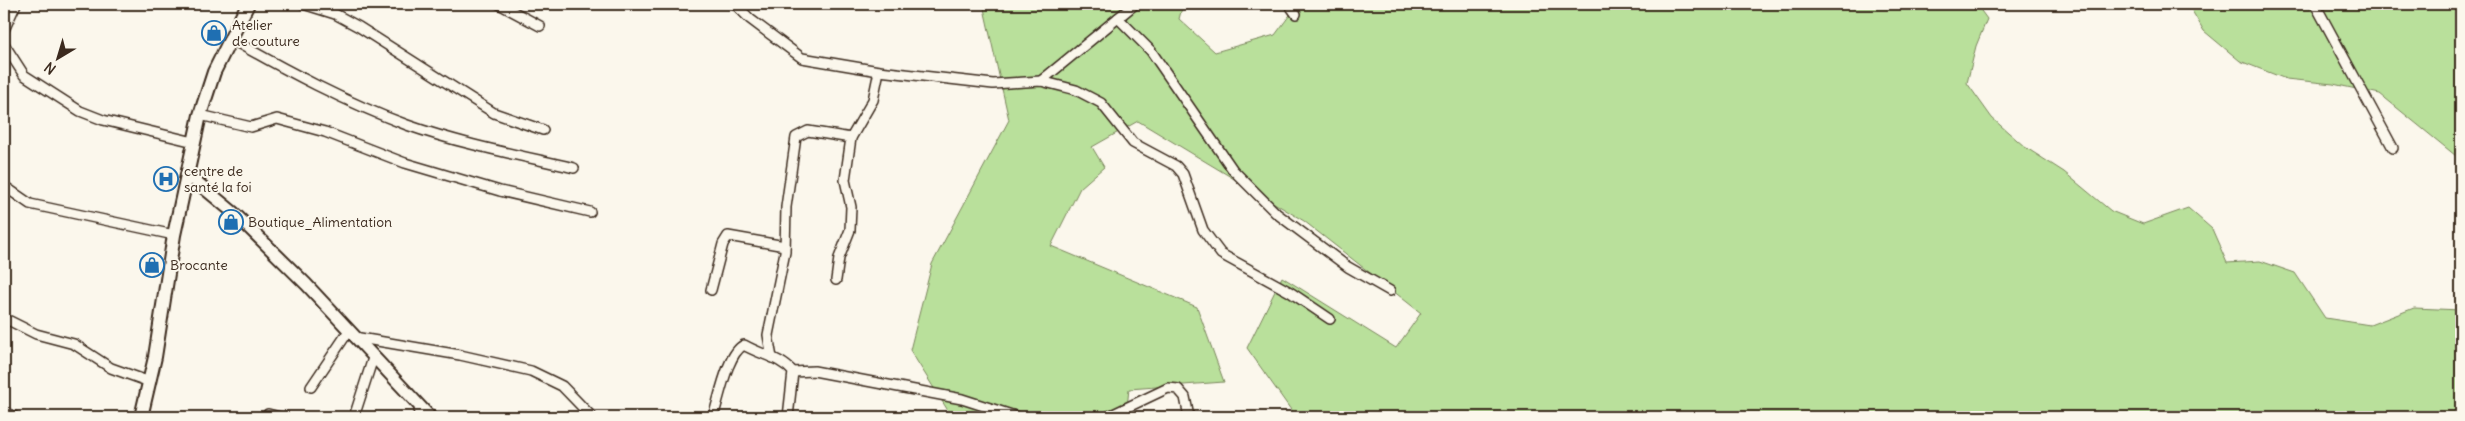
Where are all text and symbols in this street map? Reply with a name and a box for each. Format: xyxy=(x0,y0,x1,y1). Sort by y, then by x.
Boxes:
place label: Atelier de couture xyxy=(232,16,300,50)
shop icon: Atelier de couture xyxy=(201,20,227,46)
north arrow xyxy=(32,32,82,82)
text: N xyxy=(41,58,59,78)
place label: centre de santé la foi xyxy=(184,162,252,196)
hospital icon: centre de santé la foi xyxy=(153,166,179,192)
shop icon: Boutique_Alimentation xyxy=(218,209,244,235)
place label: Boutique_Alimentation xyxy=(248,213,392,231)
shop icon: Brocante xyxy=(139,252,165,278)
place label: Brocante xyxy=(170,256,228,274)

